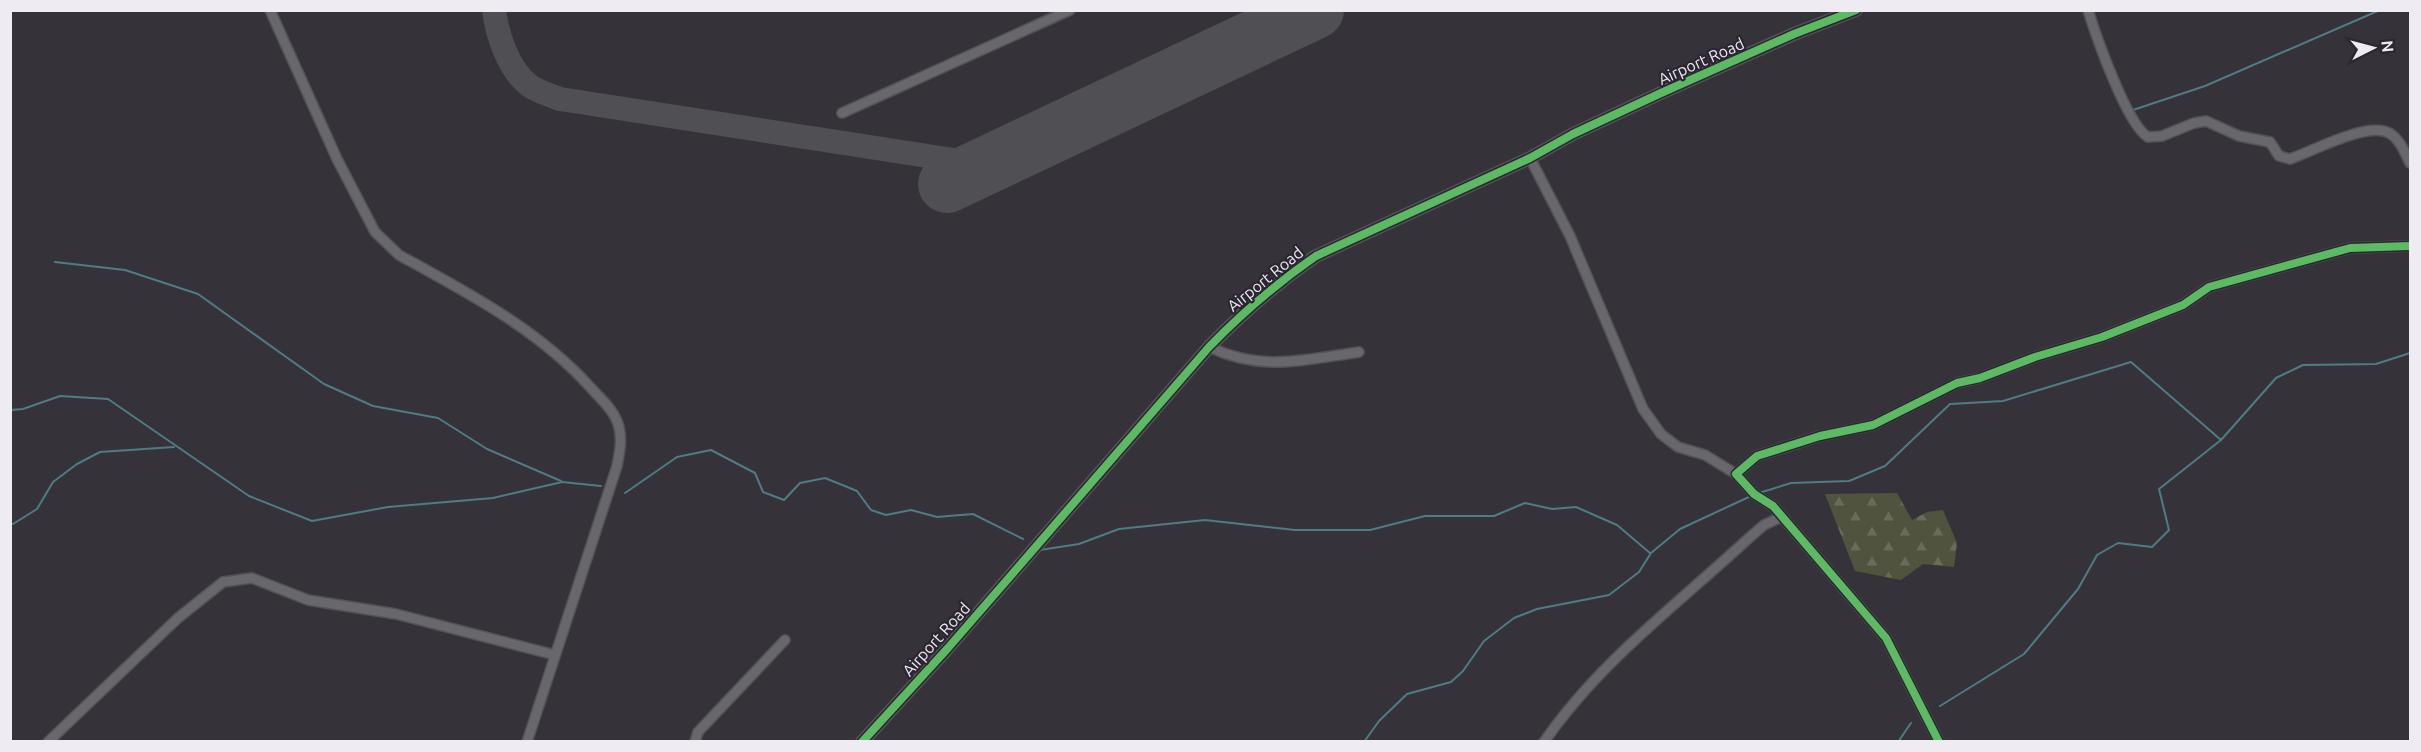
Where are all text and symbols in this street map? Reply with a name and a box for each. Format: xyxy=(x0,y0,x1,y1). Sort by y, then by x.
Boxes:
north arrow xyxy=(2343,18,2403,78)
street label: Airport Road xyxy=(1655,34,1747,88)
text: N xyxy=(2378,40,2397,53)
street label: Airport Road xyxy=(1224,243,1306,315)
street label: Airport Road xyxy=(899,599,973,679)

